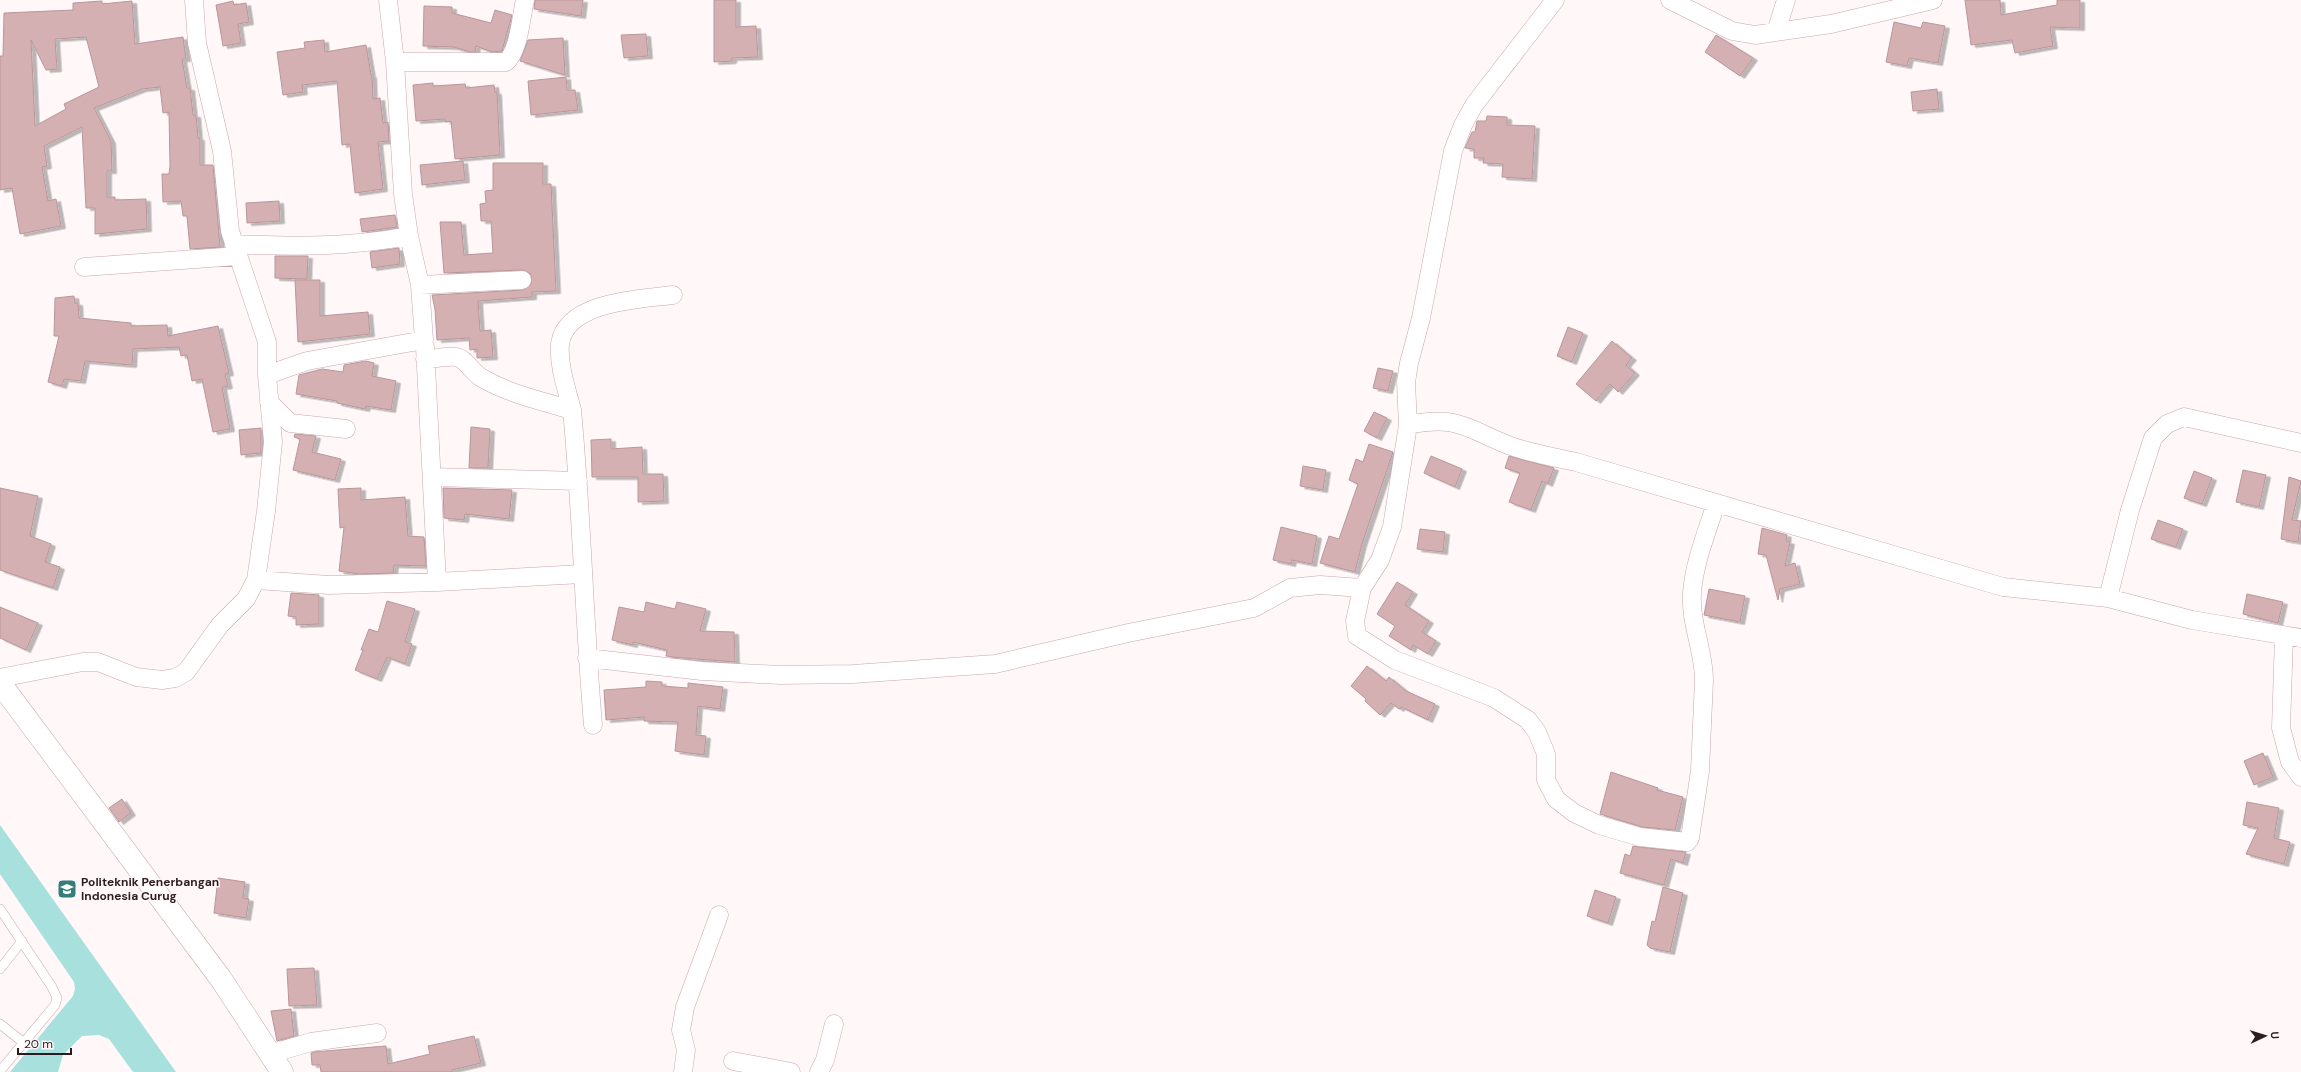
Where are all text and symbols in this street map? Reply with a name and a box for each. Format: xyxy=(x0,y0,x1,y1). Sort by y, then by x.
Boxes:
place label: Politeknik Penerbangan Indonesia Curug xyxy=(81,874,219,904)
school or university icon: Politeknik Penerbangan Indonesia Curug xyxy=(56,878,78,900)
north arrow xyxy=(2245,1016,2285,1056)
scale bar xyxy=(18,1030,71,1056)
text: U xyxy=(2268,1031,2282,1040)
text: 20 m xyxy=(24,1036,53,1052)

